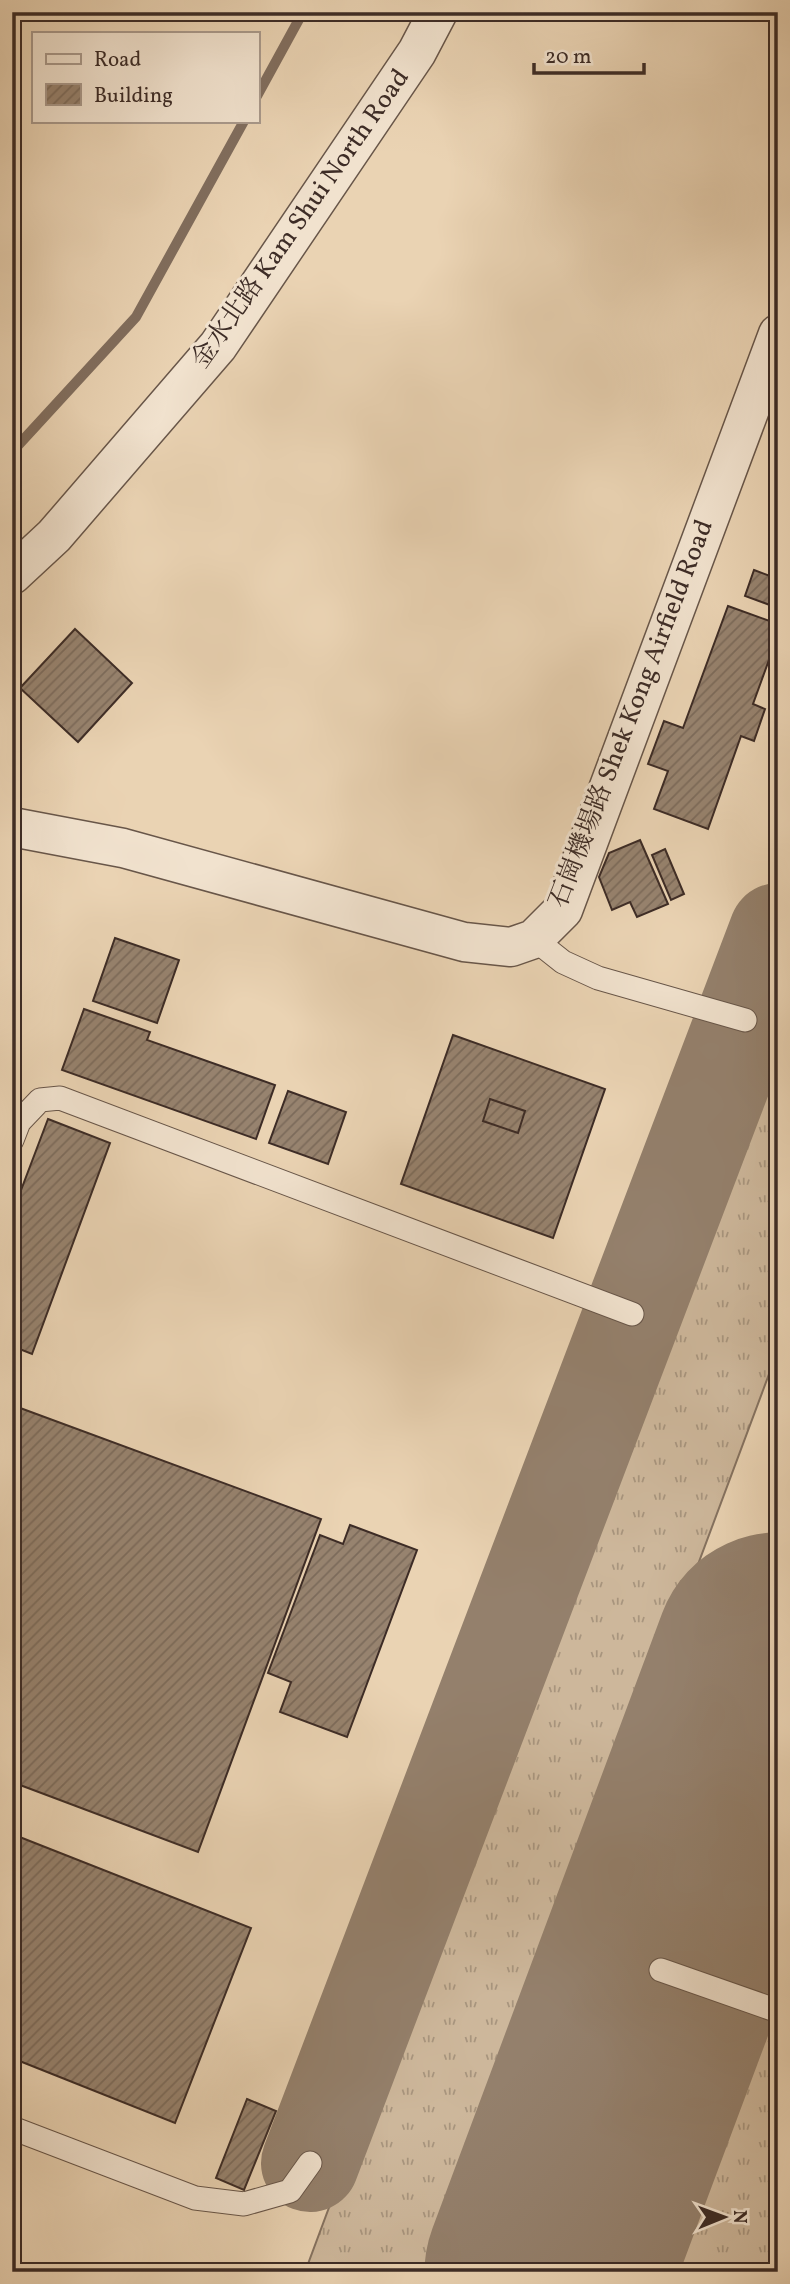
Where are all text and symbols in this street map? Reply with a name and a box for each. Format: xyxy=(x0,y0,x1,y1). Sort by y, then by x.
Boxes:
legend xyxy=(32,32,259,122)
scale bar xyxy=(534,32,645,76)
text: 20 m xyxy=(545,43,591,72)
text: Road xyxy=(94,46,141,75)
street label: 金水北路 Kam Shui North Road xyxy=(184,62,418,376)
text: Building xyxy=(94,82,173,111)
street label: 石崗機場路 Shek Kong Airfield Road xyxy=(541,515,723,913)
north arrow xyxy=(688,2182,758,2252)
text: N xyxy=(726,2210,752,2224)

